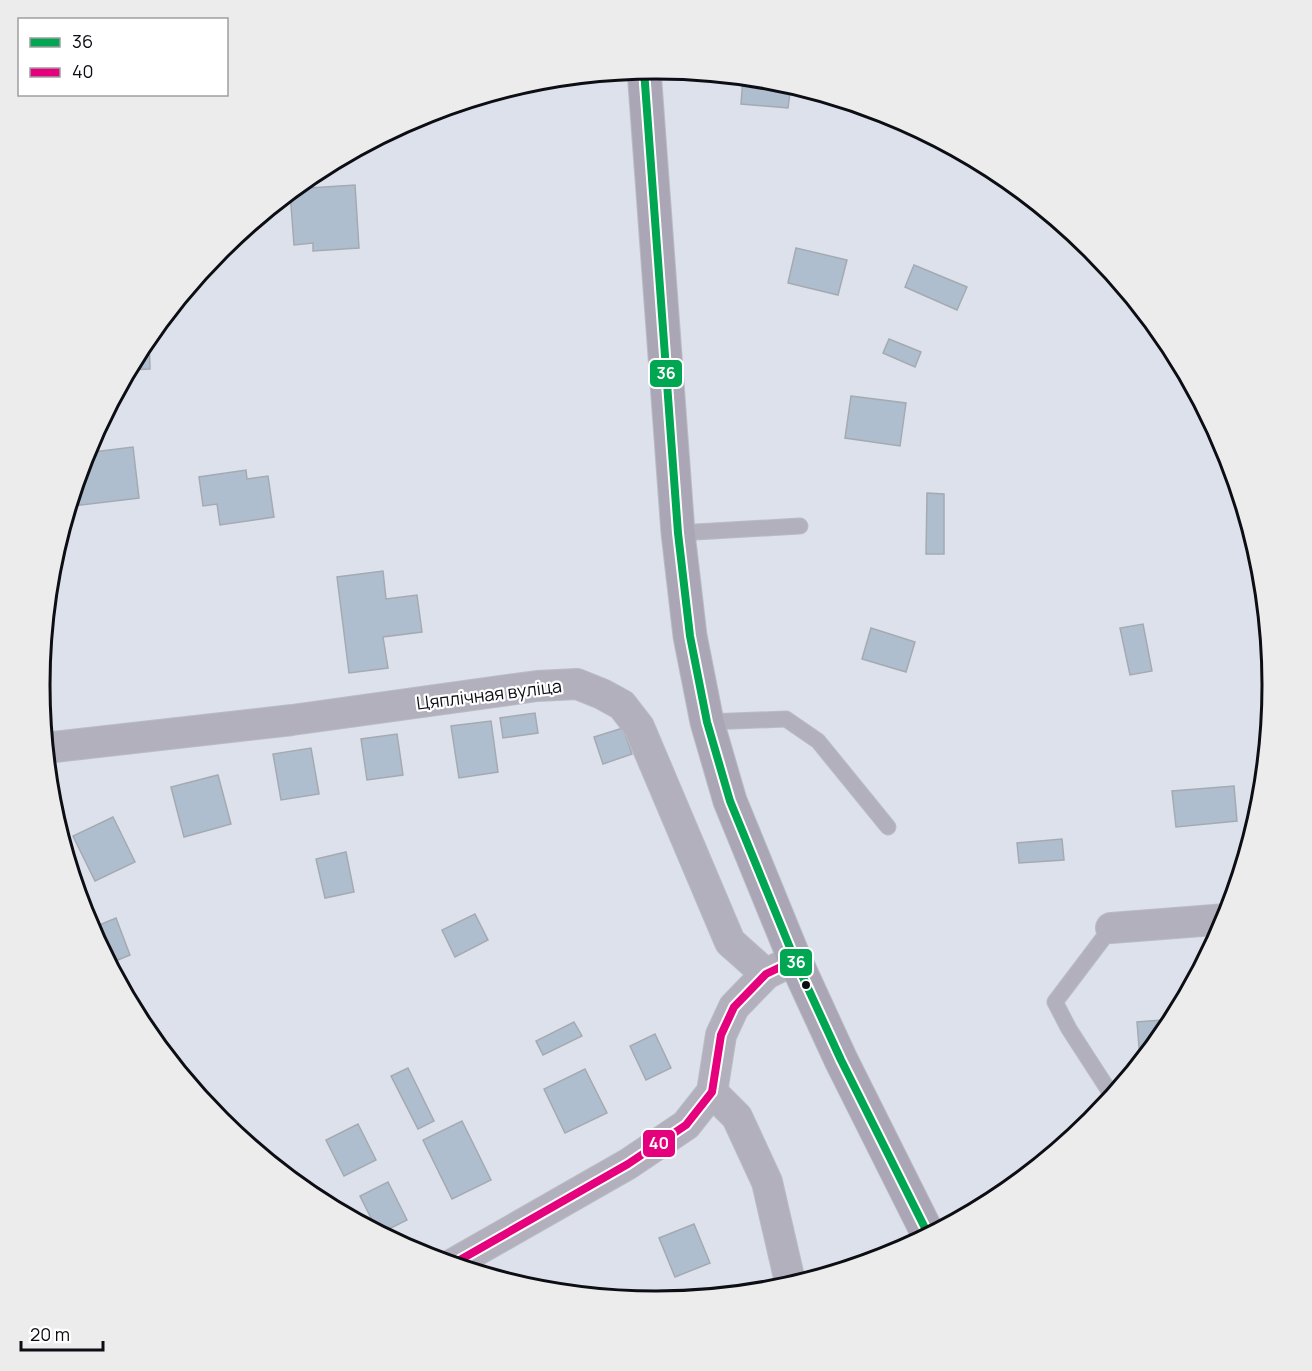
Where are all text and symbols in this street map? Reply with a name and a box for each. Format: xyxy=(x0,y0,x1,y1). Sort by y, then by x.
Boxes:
legend xyxy=(18,18,228,96)
text: 36 xyxy=(72,29,93,53)
text: 40 xyxy=(72,59,94,83)
line badge: 36 xyxy=(649,359,683,388)
text: 36 xyxy=(656,362,676,384)
street label: Цяплічная вуліца xyxy=(415,673,563,715)
line badge: 36 xyxy=(779,948,813,977)
text: 36 xyxy=(786,951,806,973)
unlabelled marker xyxy=(800,979,812,991)
line badge: 40 xyxy=(642,1129,676,1158)
text: 40 xyxy=(649,1132,669,1154)
scale bar xyxy=(21,1314,104,1352)
text: 20 m xyxy=(30,1322,70,1346)

